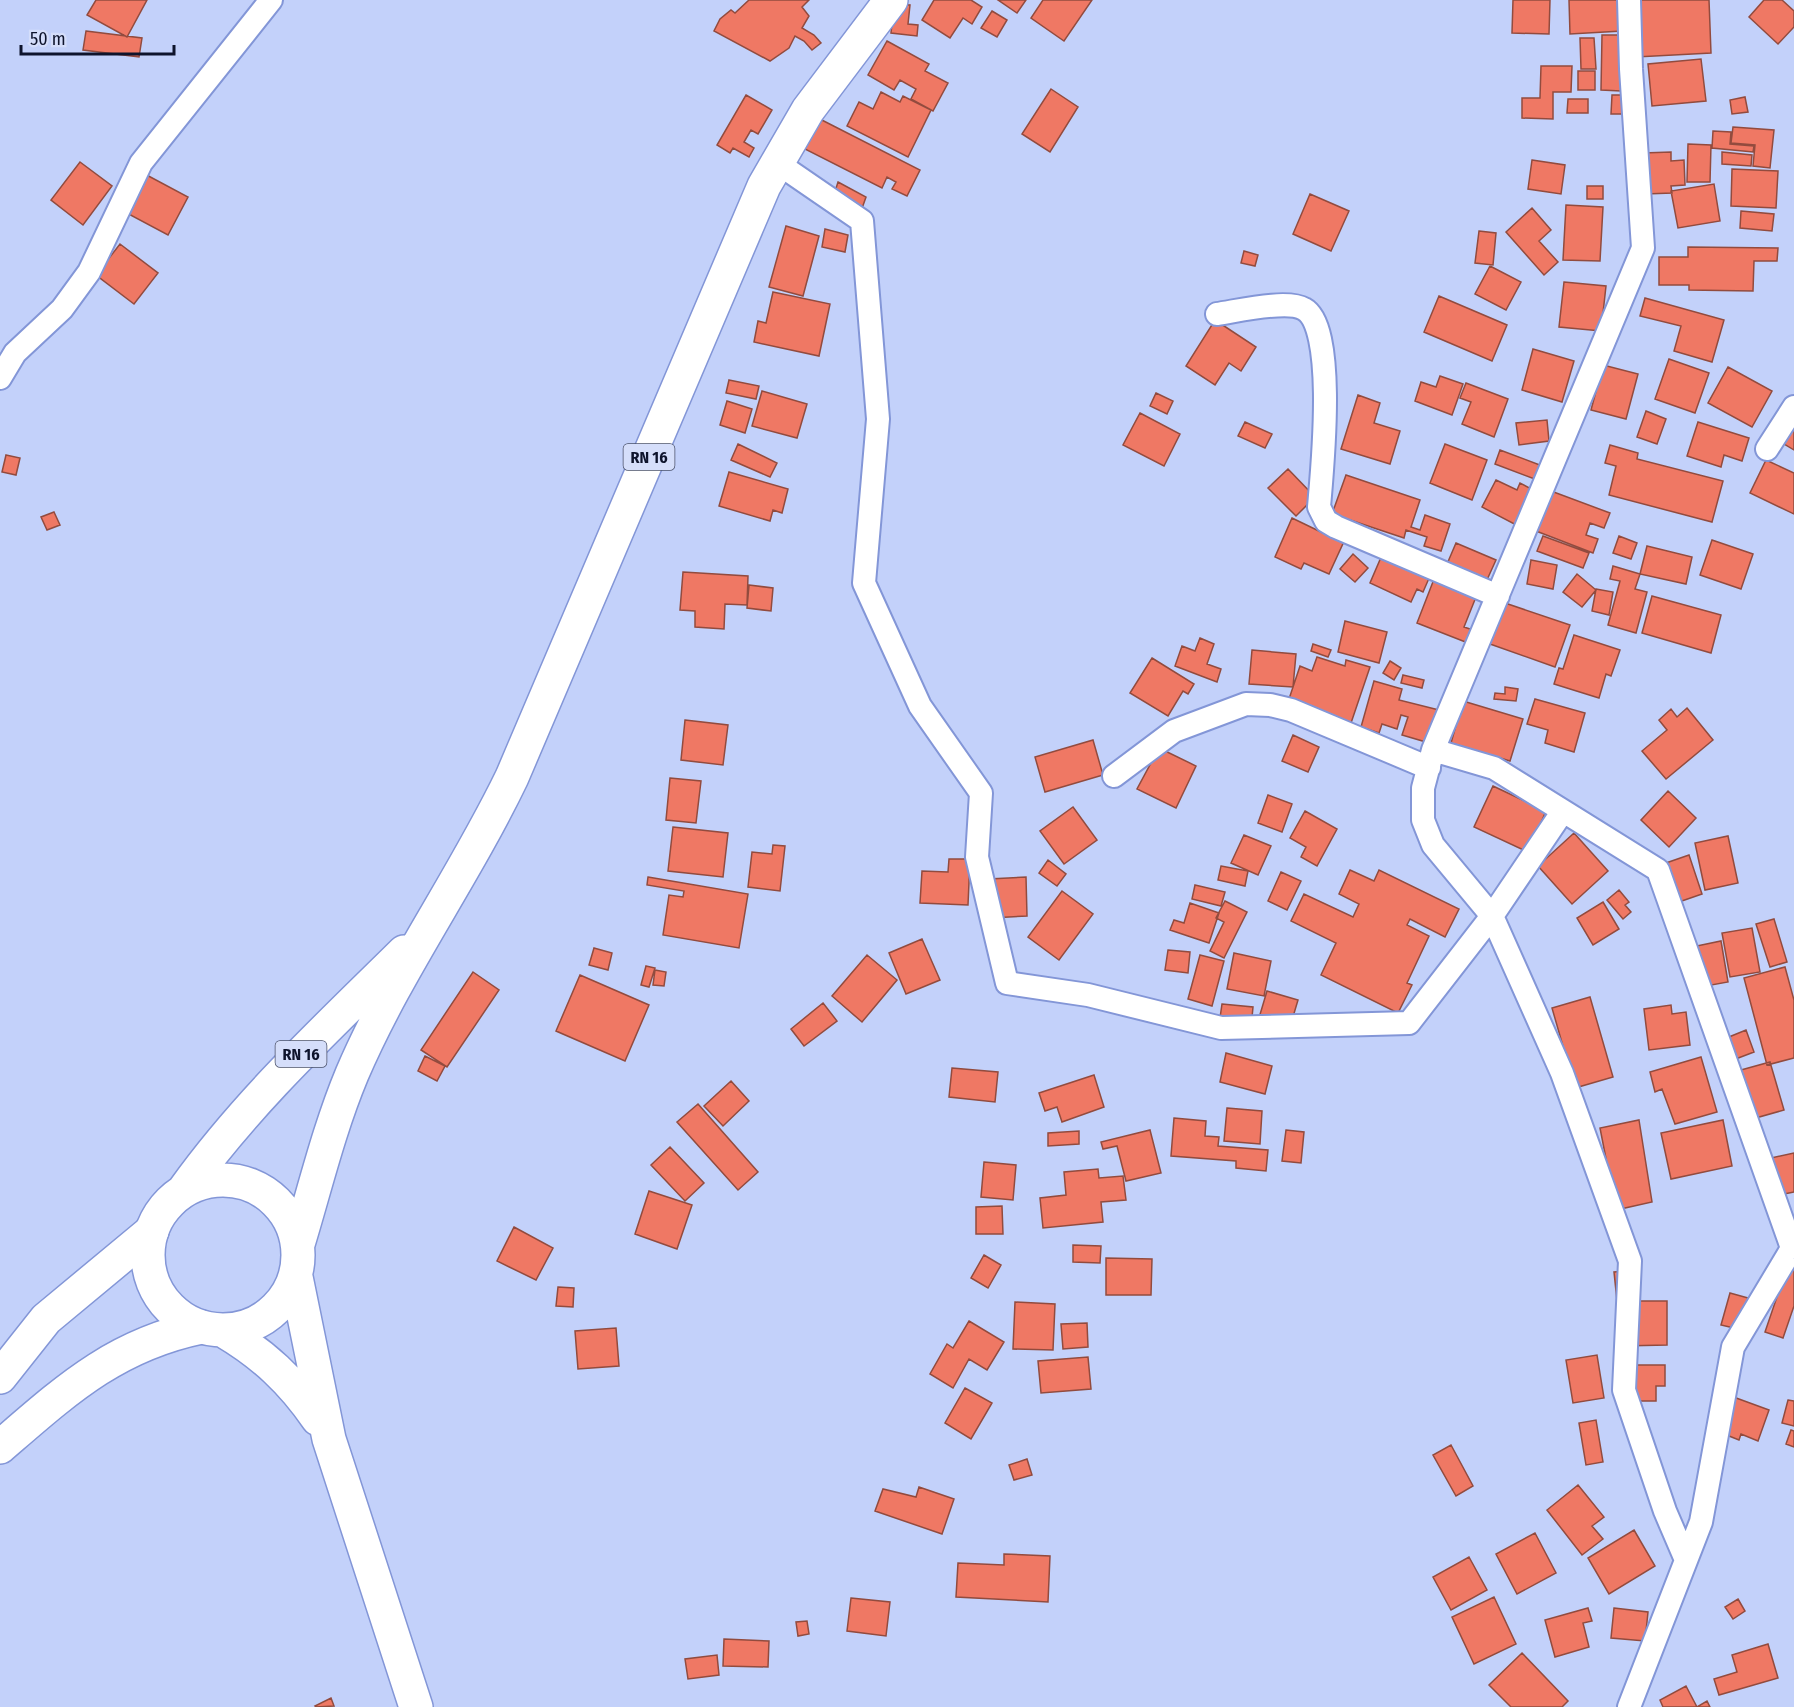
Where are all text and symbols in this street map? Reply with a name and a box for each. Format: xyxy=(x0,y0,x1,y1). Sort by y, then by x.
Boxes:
scale bar xyxy=(21,18,174,56)
text: 50 m xyxy=(30,28,66,50)
road number: RN 16 xyxy=(624,444,674,470)
road number: RN 16 xyxy=(276,1041,326,1067)

